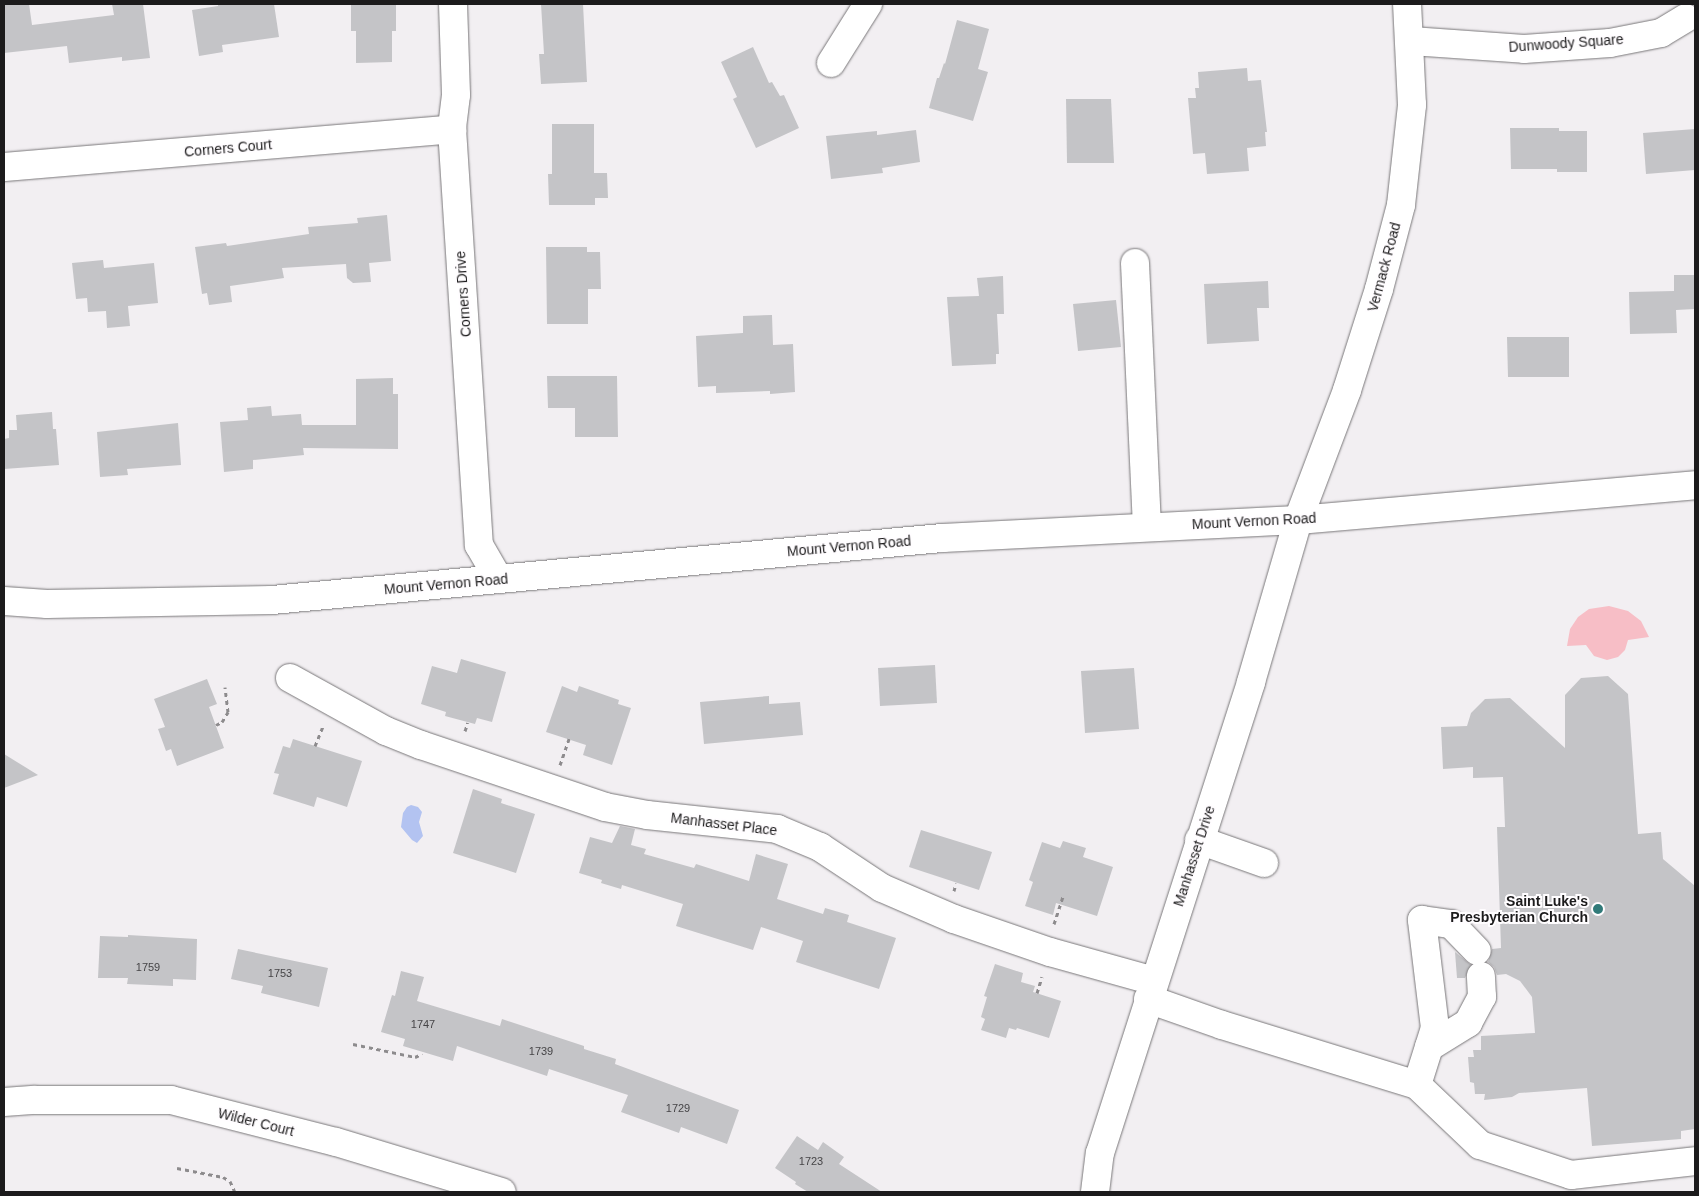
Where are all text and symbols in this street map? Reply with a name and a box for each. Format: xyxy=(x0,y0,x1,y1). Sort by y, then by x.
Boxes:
street label: Dunwoody Square xyxy=(1508,31,1624,55)
street label: Corners Court xyxy=(183,136,273,160)
street label: Vermack Road xyxy=(1364,220,1404,314)
street label: Corners Drive xyxy=(452,250,474,338)
street label: Mount Vernon Road xyxy=(1191,509,1317,533)
street label: Mount Vernon Road xyxy=(786,532,912,560)
street label: Mount Vernon Road xyxy=(383,570,509,598)
street label: Manhasset Drive xyxy=(1170,803,1218,909)
street label: Manhasset Place xyxy=(670,809,778,839)
place label: Saint Luke's Presbyterian Church xyxy=(1450,893,1588,926)
marker: Saint Luke's Presbyterian Church xyxy=(1592,903,1604,915)
house number: 1759 xyxy=(136,960,160,974)
house number: 1753 xyxy=(268,966,292,980)
house number: 1747 xyxy=(411,1017,435,1031)
house number: 1739 xyxy=(529,1044,553,1058)
house number: 1729 xyxy=(666,1101,690,1115)
street label: Wilder Court xyxy=(216,1104,296,1140)
house number: 1723 xyxy=(799,1154,823,1168)

